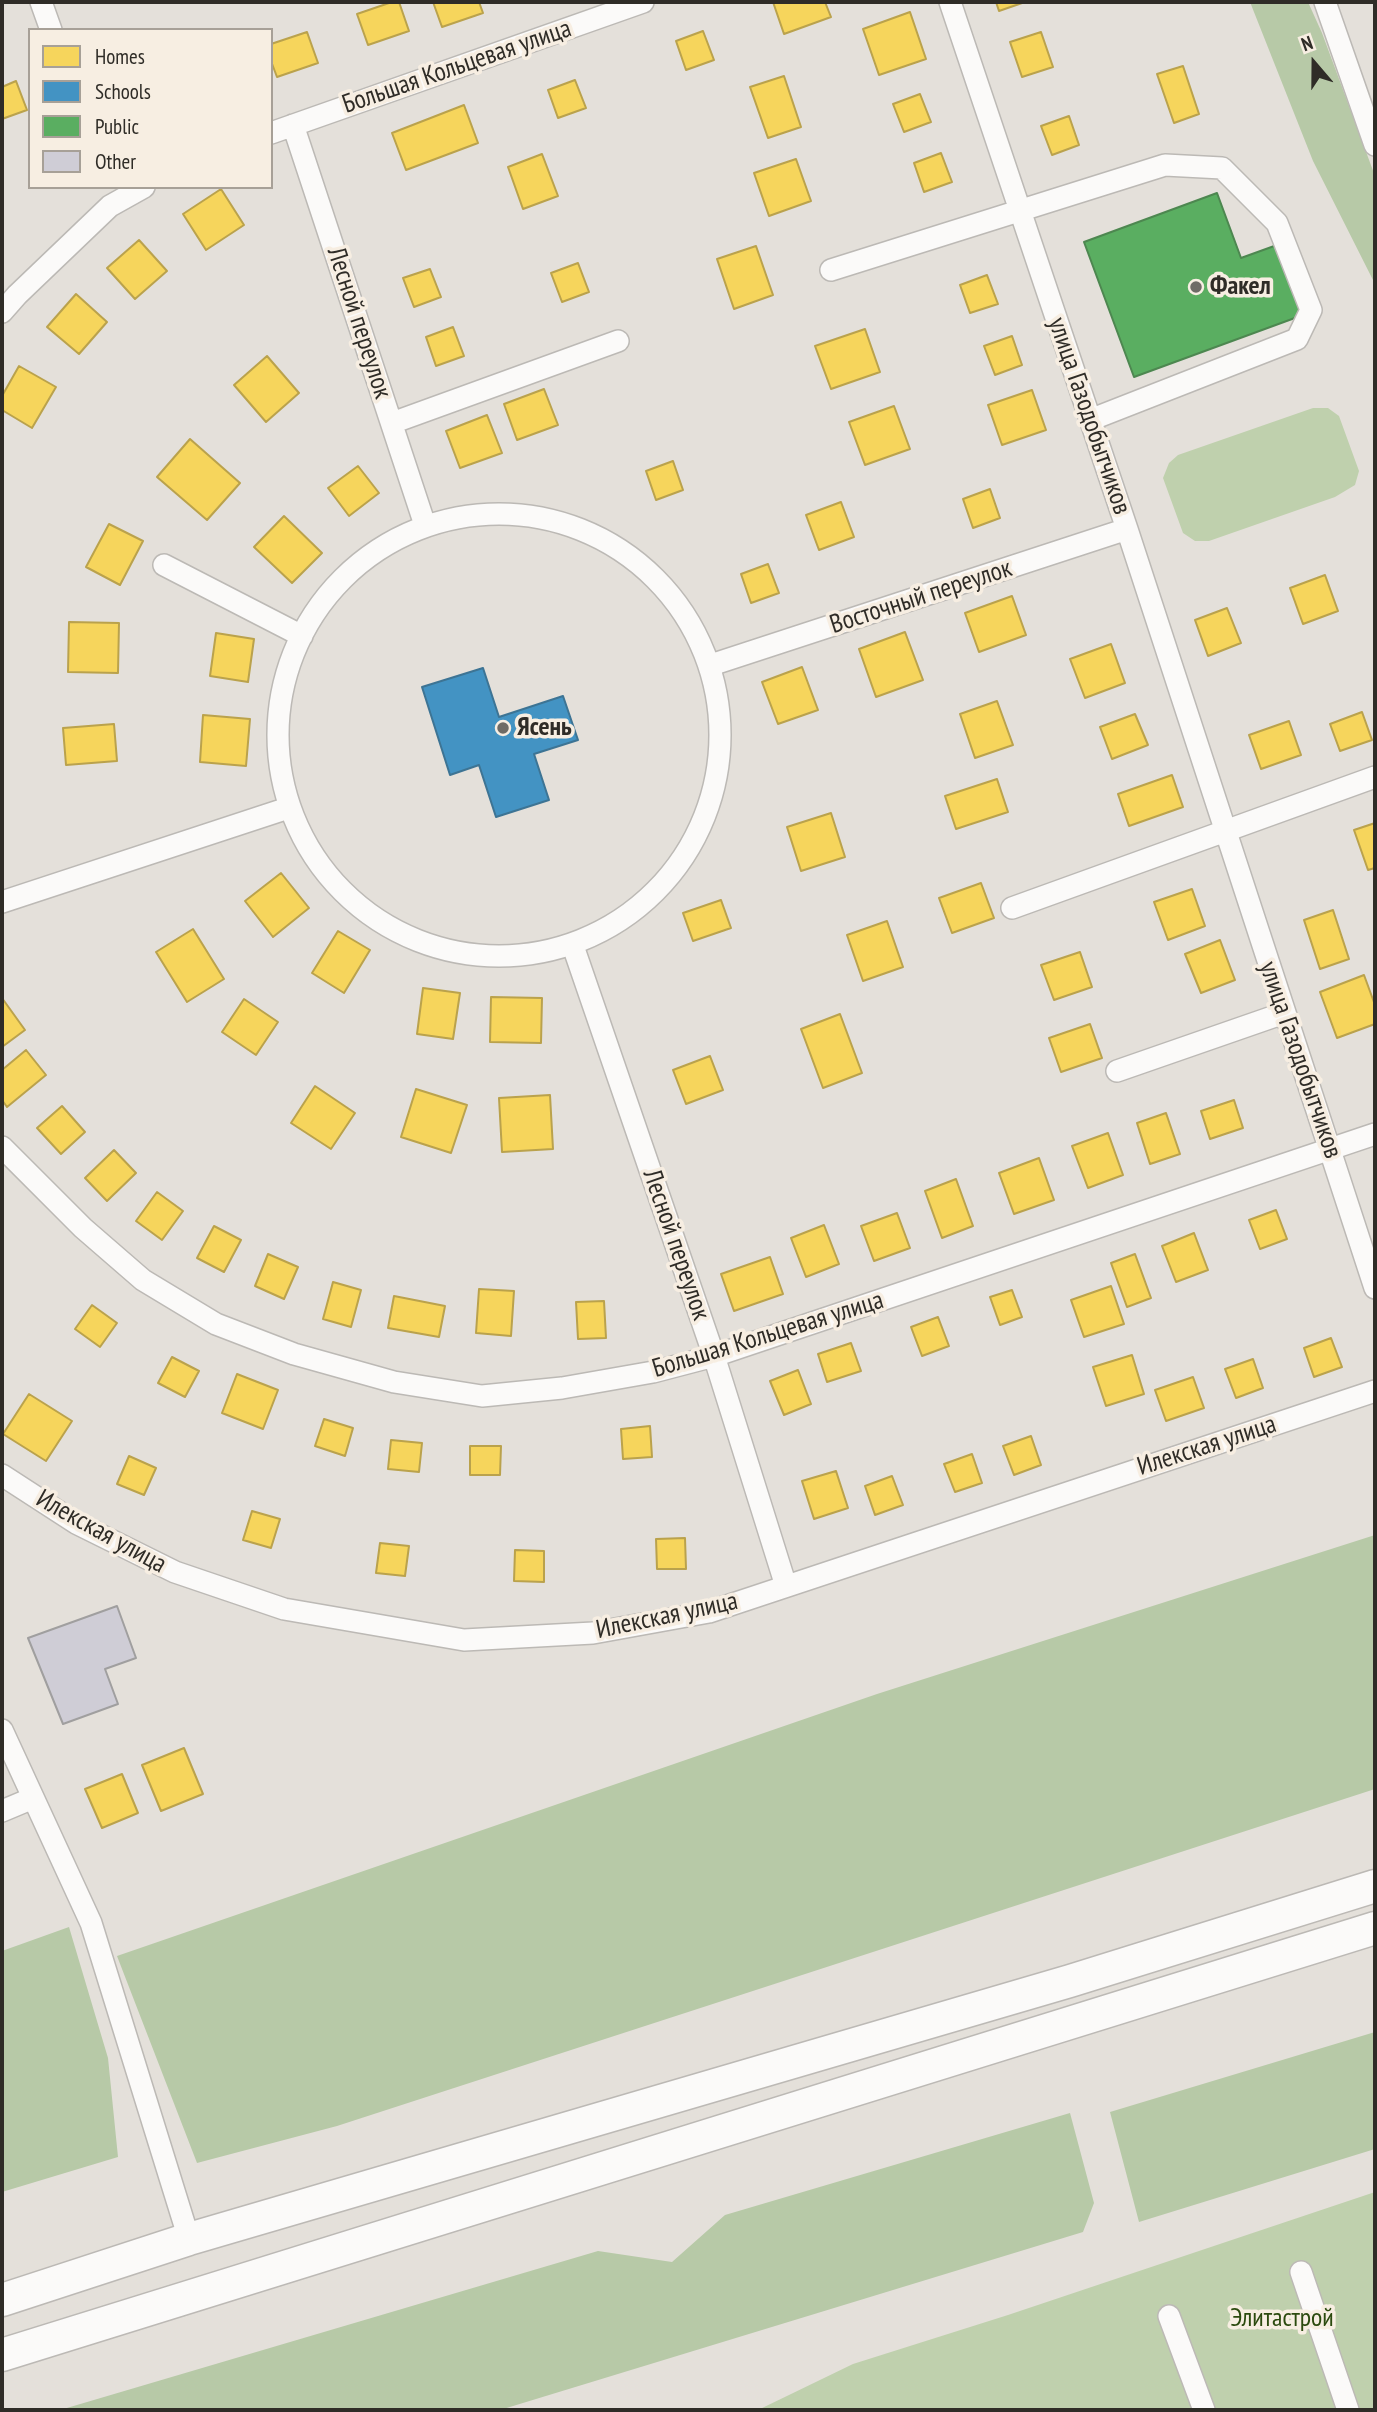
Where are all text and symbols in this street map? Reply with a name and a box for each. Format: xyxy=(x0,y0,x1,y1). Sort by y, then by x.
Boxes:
street label: Большая Кольцевая улица xyxy=(339,13,575,121)
legend xyxy=(28,28,273,189)
north arrow xyxy=(1279,28,1349,98)
text: N xyxy=(1298,30,1316,56)
text: Homes xyxy=(95,43,145,70)
text: Schools xyxy=(95,78,151,105)
text: Public xyxy=(95,113,139,140)
text: Other xyxy=(95,148,136,175)
street label: Лесной переулок xyxy=(320,243,398,403)
place label: Факел xyxy=(1210,271,1271,303)
marker: Факел xyxy=(1188,279,1204,295)
street label: улица Газодобытчиков xyxy=(1041,314,1137,518)
street label: Восточный переулок xyxy=(826,553,1016,641)
place label: Ясень xyxy=(517,712,572,744)
marker: Ясень xyxy=(495,720,511,736)
street label: улица Газодобытчиков xyxy=(1252,958,1348,1162)
street label: Лесной переулок xyxy=(636,1166,716,1324)
street label: Большая Кольцевая улица xyxy=(649,1285,887,1385)
street label: Илекская улица xyxy=(1134,1409,1280,1483)
street label: Илекская улица xyxy=(30,1483,172,1581)
street label: Илекская улица xyxy=(593,1586,741,1646)
park label: Элитастрой xyxy=(1230,2303,1334,2335)

